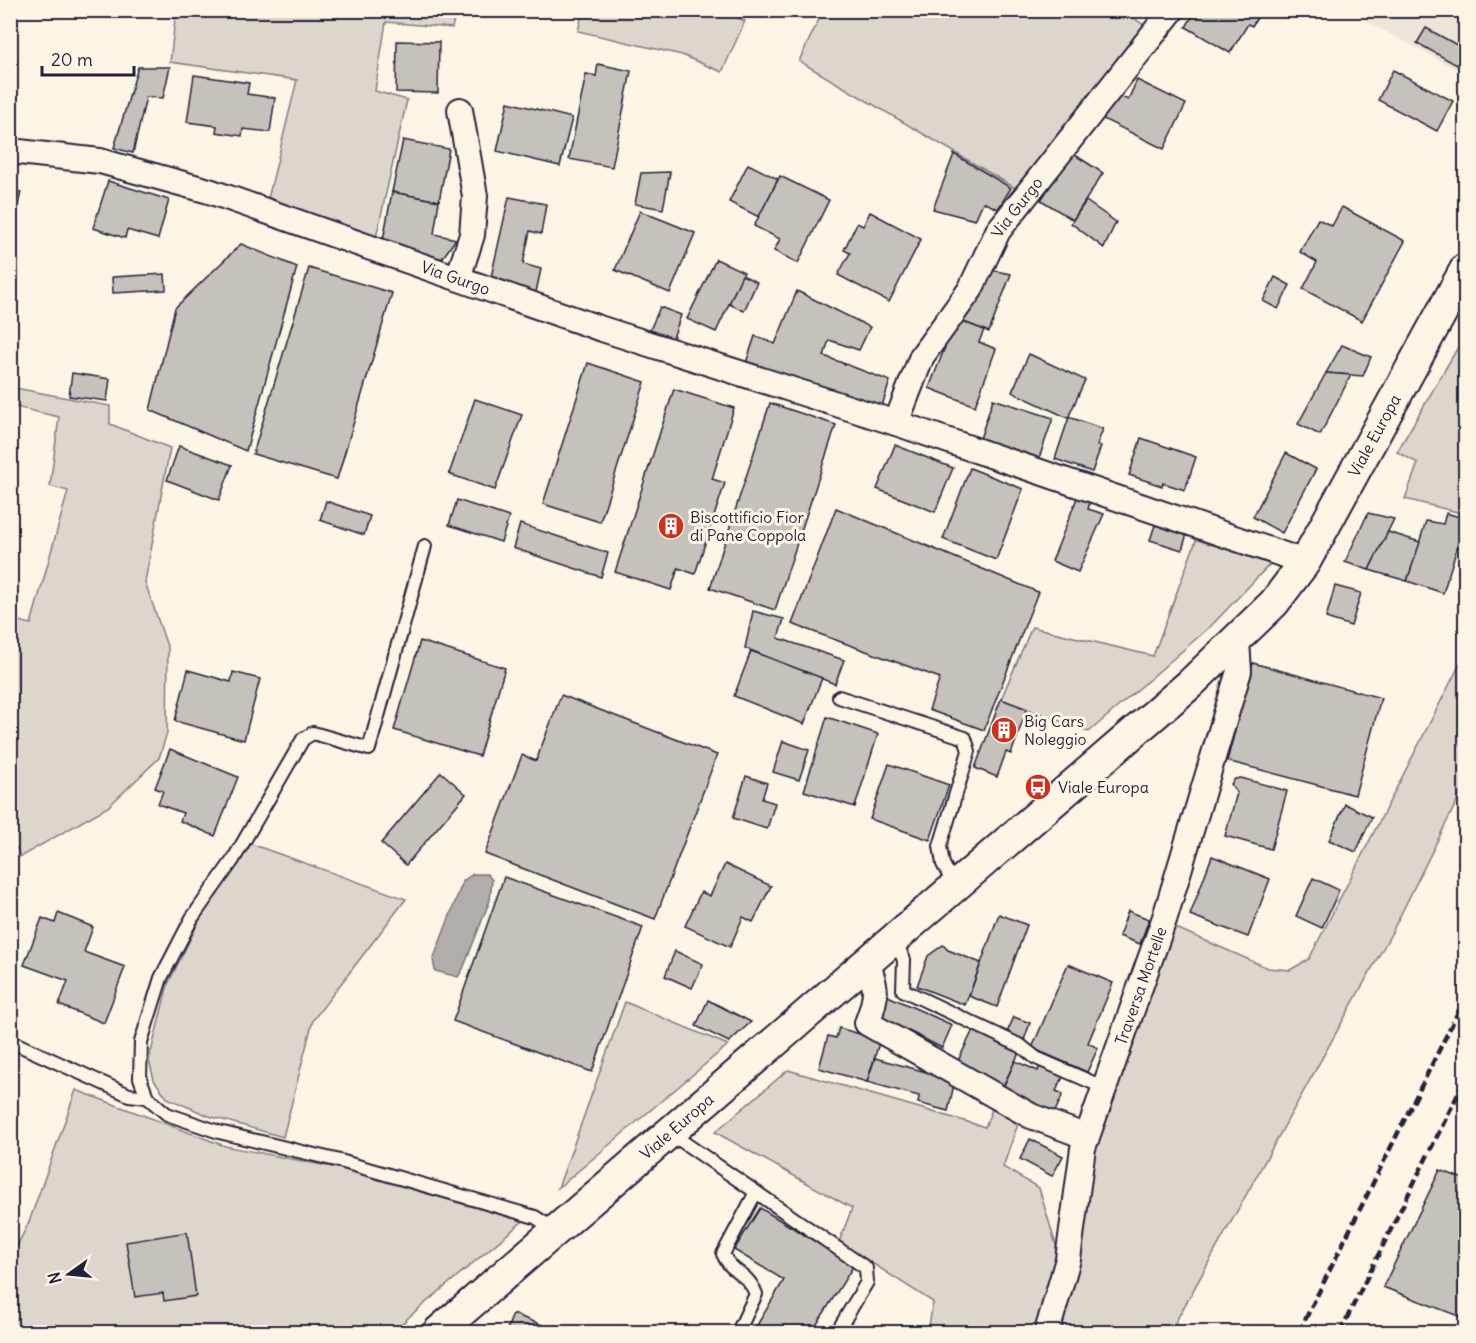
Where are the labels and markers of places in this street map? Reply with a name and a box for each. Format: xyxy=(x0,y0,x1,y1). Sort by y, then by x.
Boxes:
place label: Biscottificio Fior di Pane Coppola xyxy=(690,507,806,545)
building icon: Biscottificio Fior di Pane Coppola xyxy=(656,511,686,541)
place label: Big Cars Noleggio xyxy=(1024,711,1087,749)
building icon: Big Cars Noleggio xyxy=(989,715,1019,745)
bus stop icon: Viale Europa xyxy=(1023,772,1053,802)
place label: Viale Europa xyxy=(1058,777,1149,797)

